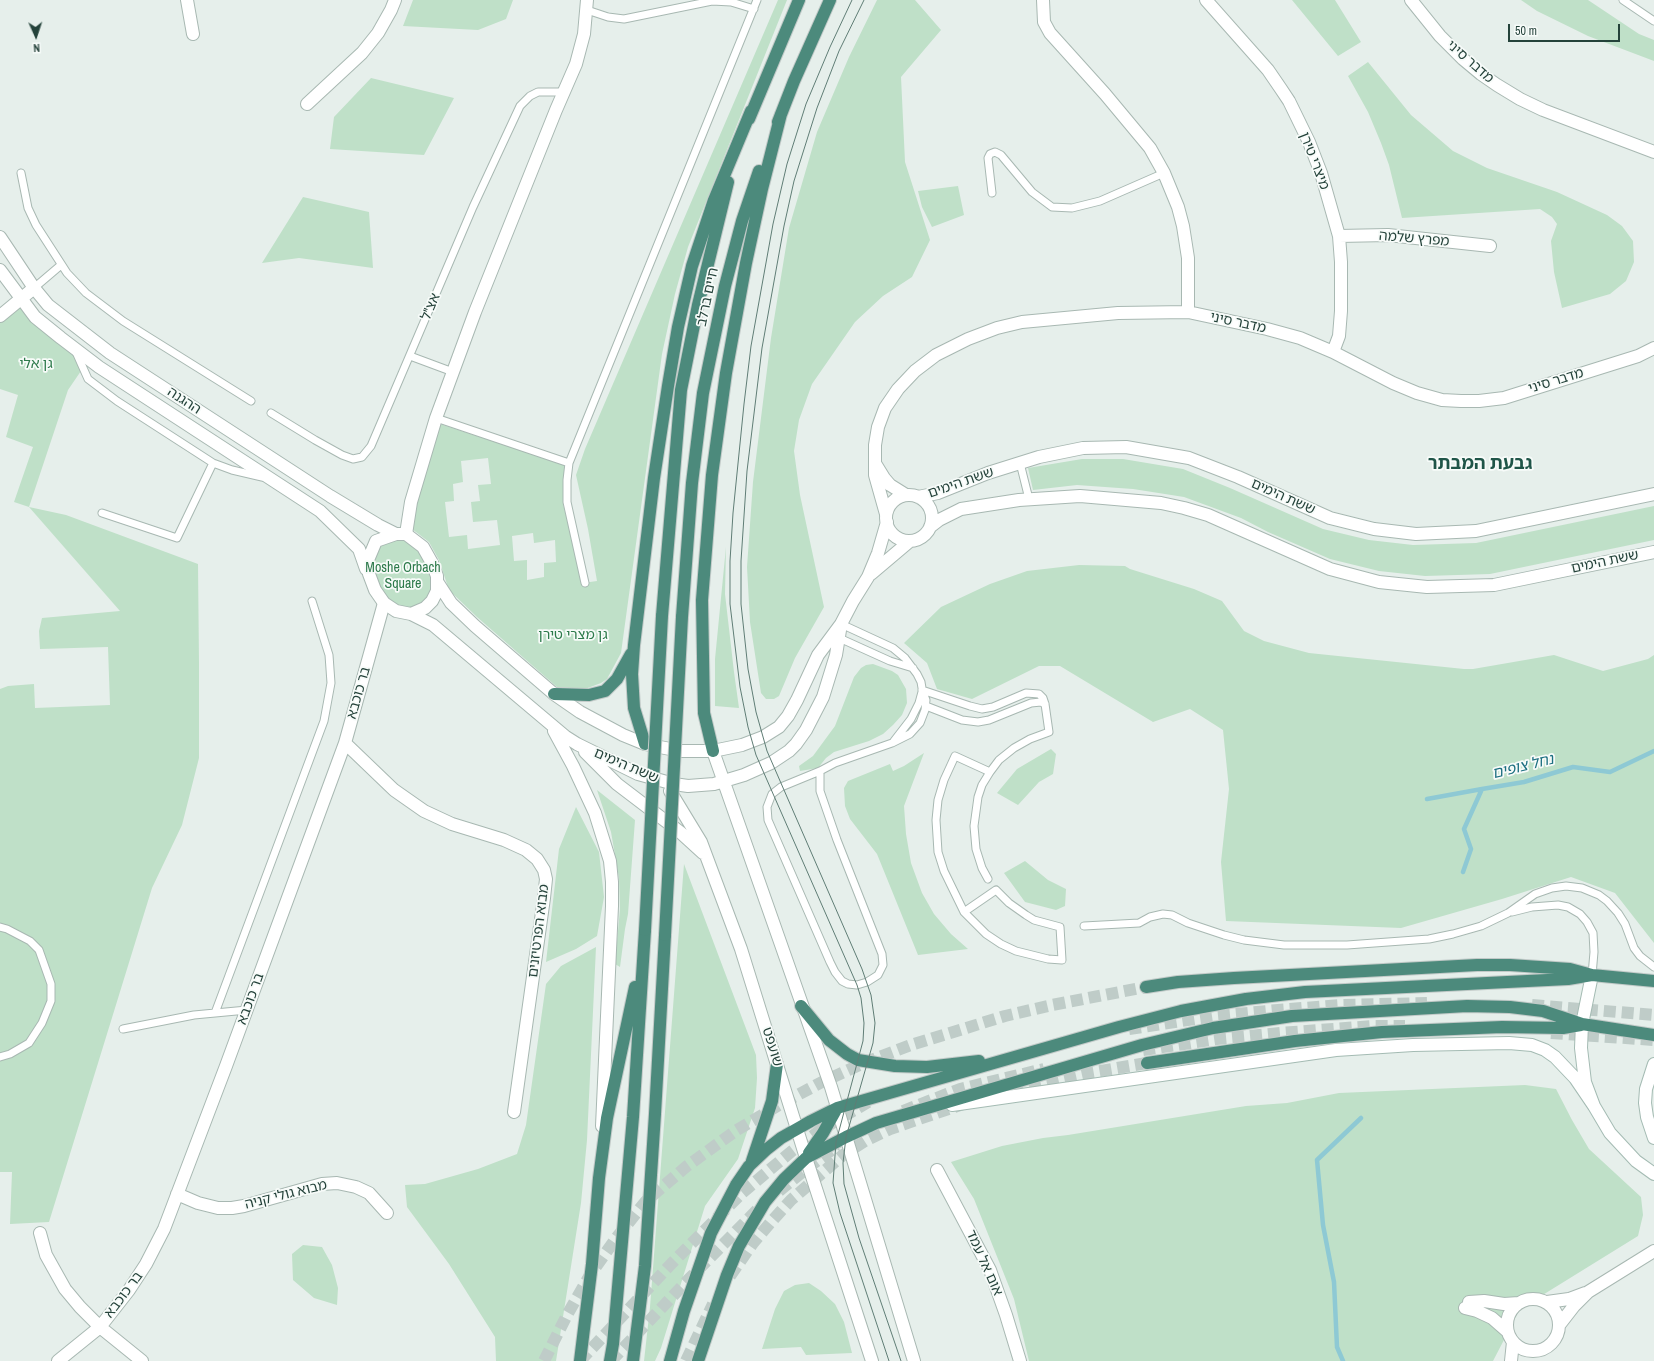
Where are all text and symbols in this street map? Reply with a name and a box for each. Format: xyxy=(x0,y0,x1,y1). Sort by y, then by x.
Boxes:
north arrow xyxy=(16,16,56,56)
scale bar xyxy=(1510,16,1622,42)
text: 50 m xyxy=(1515,23,1537,39)
street label: מדבר סיני xyxy=(1443,37,1497,87)
text: N xyxy=(33,41,40,55)
street label: מיצרי טירן xyxy=(1295,130,1333,192)
street label: מפרץ שלמה xyxy=(1378,228,1450,250)
street label: חיים ברלב xyxy=(694,266,722,328)
street label: אצ"ל xyxy=(418,291,444,323)
street label: מדבר סיני xyxy=(1208,309,1268,337)
park label: גן אלי xyxy=(19,356,53,372)
street label: מדבר סיני xyxy=(1526,365,1586,397)
street label: ההגנה xyxy=(164,384,204,418)
district label: גבעת המבתר xyxy=(1428,453,1532,475)
street label: ששת הימים xyxy=(926,464,996,502)
street label: ששת הימים xyxy=(1248,475,1318,519)
street label: ששת הימים xyxy=(1570,547,1640,577)
park label: Moshe Orbach Square xyxy=(365,560,441,592)
park label: גן מצרי טירן xyxy=(538,627,608,643)
street label: בר כוכבא xyxy=(344,665,374,721)
street label: ששת הימים xyxy=(591,745,661,787)
water label: נחל צופים xyxy=(1490,751,1556,783)
street label: מבוא הפרטיזנים xyxy=(525,883,553,979)
street label: בר כוכבא xyxy=(234,971,268,1027)
street label: שועפט xyxy=(758,1025,786,1069)
street label: מבוא גולי קניה xyxy=(243,1177,329,1213)
street label: אום אל עמד xyxy=(962,1228,1006,1298)
street label: בר כוכבא xyxy=(101,1269,147,1321)

